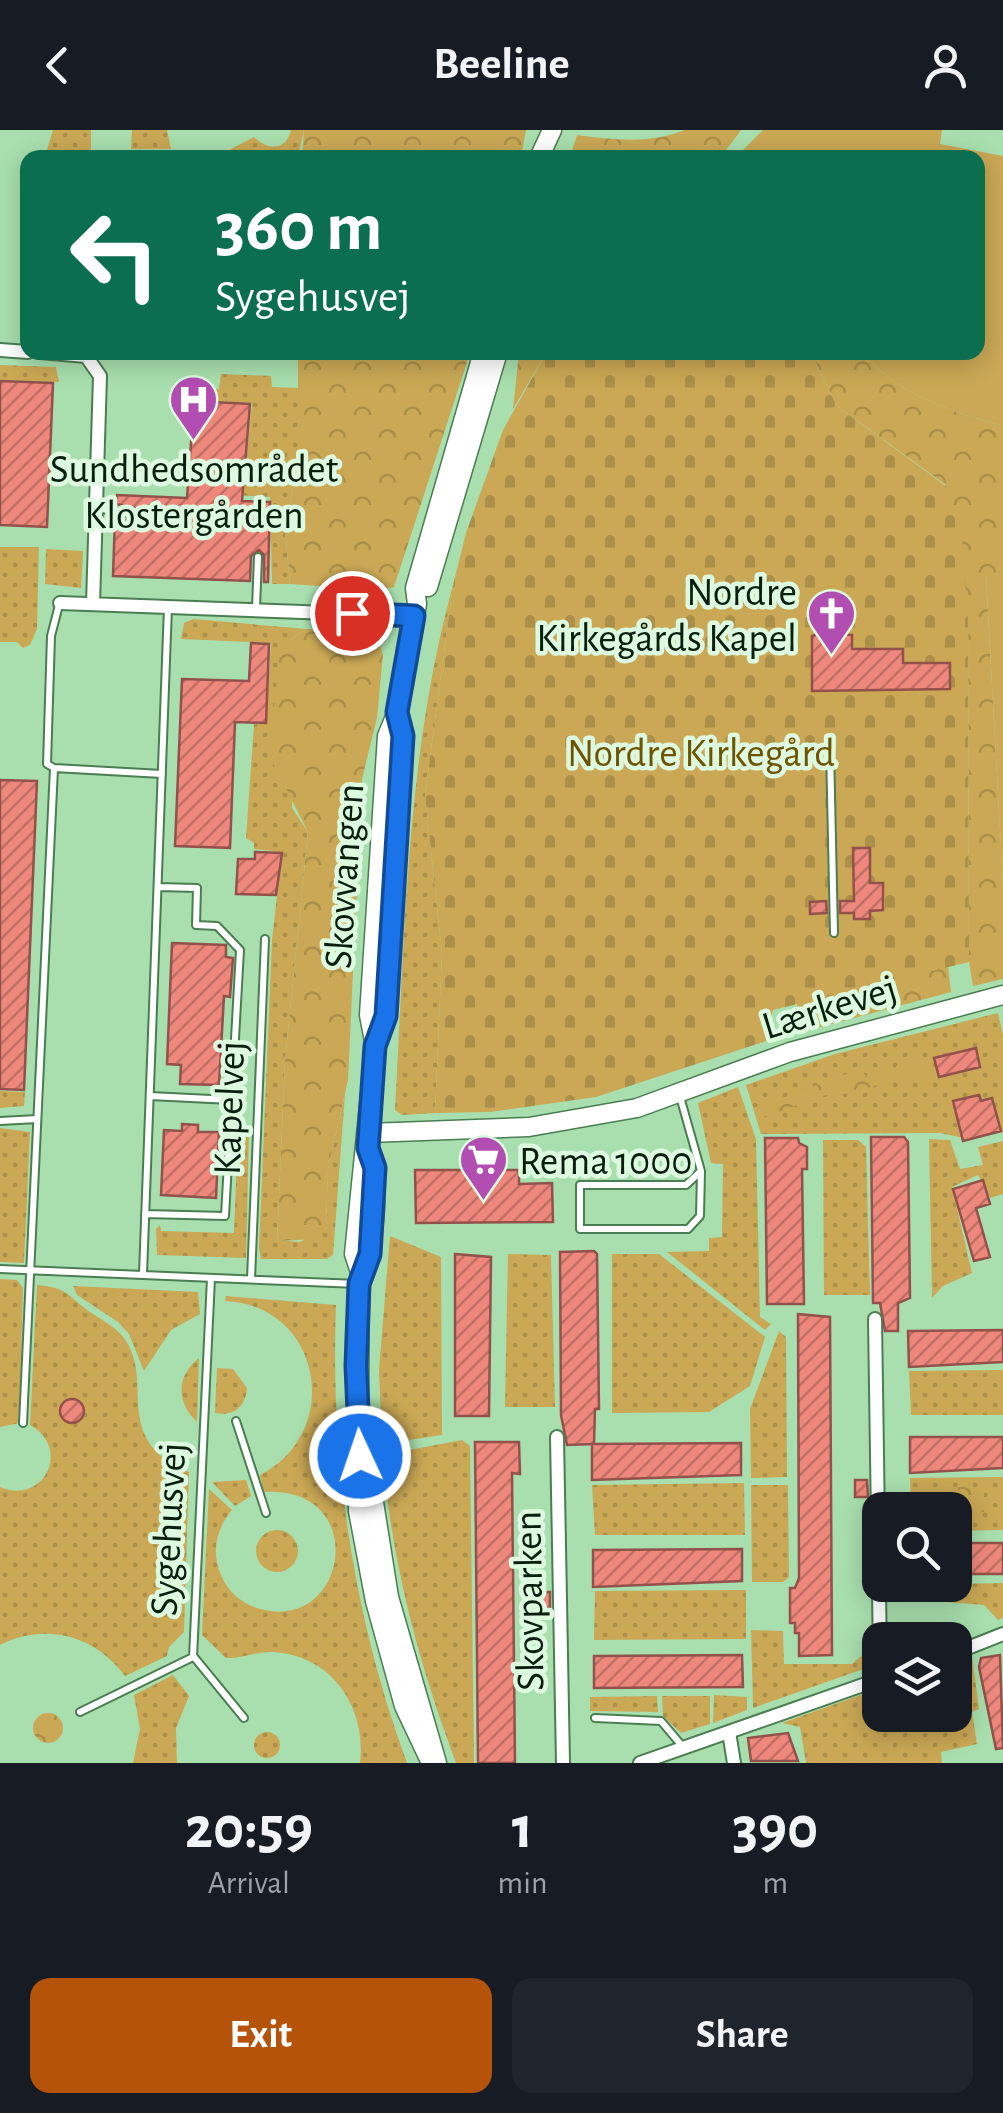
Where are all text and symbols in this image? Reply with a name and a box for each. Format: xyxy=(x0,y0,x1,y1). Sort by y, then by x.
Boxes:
icon: back xyxy=(30,38,85,93)
icon: person xyxy=(918,38,973,93)
text: Beeline xyxy=(433,42,570,87)
icon: left xyxy=(50,190,180,320)
text: 360 m xyxy=(215,193,383,263)
text: Sygehusvej xyxy=(215,275,410,320)
hospital icon: Sundhedsområdet Klostergården xyxy=(168,374,220,442)
place label: Sundhedsområdet Klostergården xyxy=(50,450,339,536)
pin xyxy=(310,571,395,656)
place label: Nordre Kirkegårds Kapel xyxy=(536,573,797,659)
icon: arrive xyxy=(325,586,380,641)
church icon: Nordre Kirkegårds Kapel xyxy=(806,588,858,656)
park label: Nordre Kirkegård xyxy=(567,734,835,774)
street label: Skovvangen xyxy=(319,782,371,970)
street label: Lærkevej xyxy=(758,969,901,1047)
street label: Kapelvej xyxy=(208,1040,252,1176)
supermarket icon: Rema 1000 xyxy=(458,1134,510,1202)
place label: Rema 1000 xyxy=(519,1142,692,1182)
position arrow xyxy=(308,1404,412,1508)
street label: Sygehusvej xyxy=(144,1441,194,1617)
map controls xyxy=(862,1492,972,1732)
button: search xyxy=(862,1492,972,1602)
street label: Skovparken xyxy=(508,1511,552,1691)
button: layers xyxy=(862,1622,972,1732)
text: 20:59 xyxy=(185,1799,313,1859)
text: 1 xyxy=(512,1799,533,1859)
text: 390 xyxy=(732,1799,818,1859)
text: Arrival xyxy=(208,1867,290,1899)
text: min xyxy=(498,1867,547,1899)
text: m xyxy=(762,1867,788,1899)
button: Exit xyxy=(30,1978,492,2093)
button: Share xyxy=(512,1978,973,2093)

